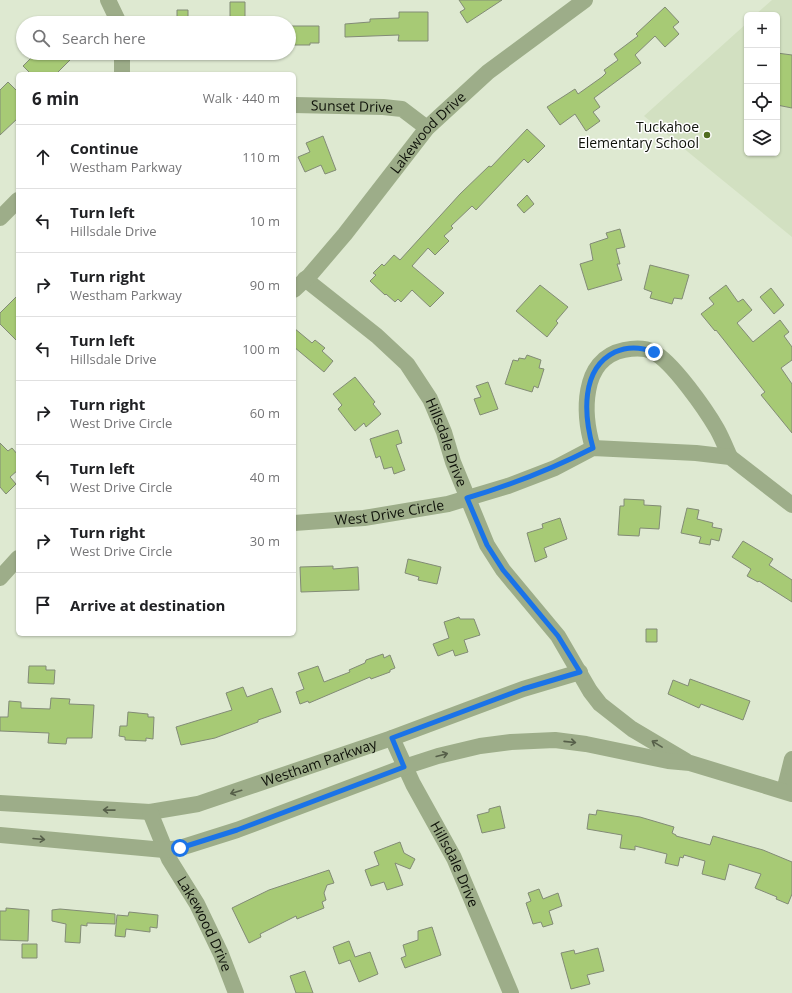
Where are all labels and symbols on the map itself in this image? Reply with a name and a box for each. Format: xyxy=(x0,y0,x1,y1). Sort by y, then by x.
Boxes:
street label: Lakewood Drive xyxy=(385,87,470,177)
street label: Sunset Drive xyxy=(311,95,394,117)
place label: Tuckahoe Elementary School xyxy=(578,117,699,152)
marker: Tuckahoe Elementary School xyxy=(702,130,712,140)
route end xyxy=(645,343,663,361)
street label: Hillsdale Drive xyxy=(422,395,472,489)
street label: West Drive Circle xyxy=(334,495,445,529)
street label: Westham Parkway xyxy=(259,734,380,791)
one-way arrow xyxy=(563,738,576,746)
one-way arrow xyxy=(651,739,663,747)
one-way arrow xyxy=(435,751,448,759)
one-way arrow xyxy=(230,789,243,796)
one-way arrow xyxy=(103,806,116,813)
street label: Hillsdale Drive xyxy=(426,817,484,910)
one-way arrow xyxy=(32,835,45,842)
route start xyxy=(171,839,189,857)
street label: Lakewood Drive xyxy=(173,872,237,974)

